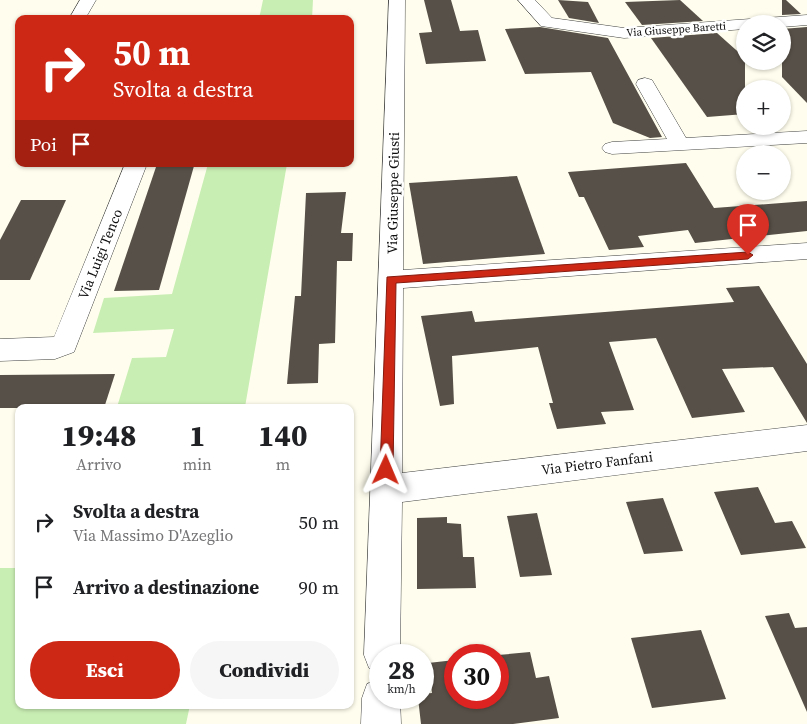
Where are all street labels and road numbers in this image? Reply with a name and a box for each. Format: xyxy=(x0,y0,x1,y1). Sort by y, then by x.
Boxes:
street label: Via Giuseppe Baretti xyxy=(626,19,726,40)
street label: Via Giuseppe Giusti xyxy=(382,132,404,254)
street label: Via Luigi Tenco xyxy=(73,205,127,302)
street label: Via Pietro Fanfani xyxy=(540,446,654,480)

